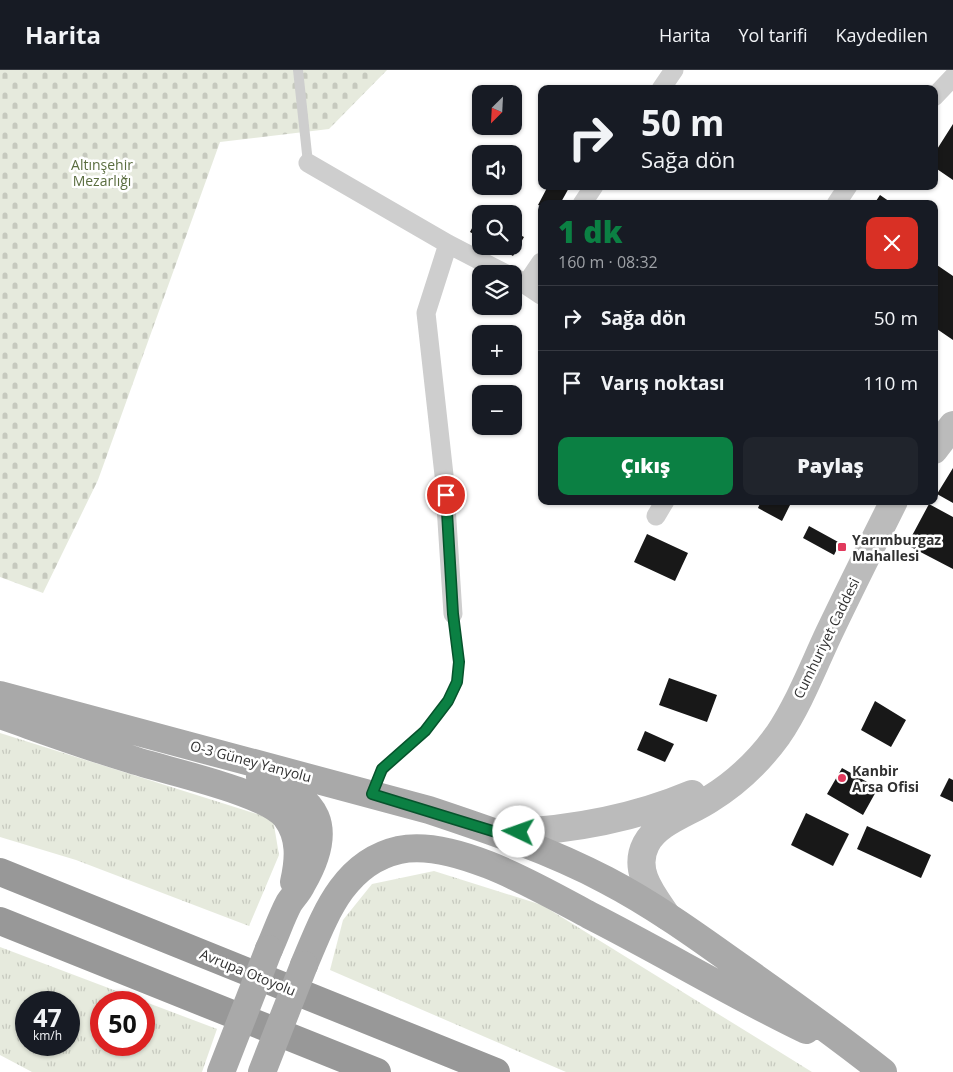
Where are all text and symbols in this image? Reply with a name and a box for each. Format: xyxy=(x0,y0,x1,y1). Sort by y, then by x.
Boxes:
text: Harita xyxy=(25,18,101,51)
text: Harita xyxy=(659,23,711,47)
text: Yol tarifi xyxy=(739,23,808,47)
text: Kaydedilen xyxy=(836,23,928,47)
north arrow xyxy=(472,85,522,135)
map controls xyxy=(472,85,522,435)
text: 50 m xyxy=(641,99,724,146)
icon: right xyxy=(558,105,623,170)
text: Sağa dön xyxy=(641,144,735,174)
button: sound xyxy=(472,145,522,195)
park label: Altınşehir Mezarlığı xyxy=(71,155,133,190)
button: search xyxy=(472,205,522,255)
text: 1 dk xyxy=(558,211,622,252)
button: close xyxy=(866,217,918,269)
text: 160 m · 08:32 xyxy=(558,251,658,273)
button: layers xyxy=(472,265,522,315)
icon: right xyxy=(558,304,586,332)
text: Sağa dön xyxy=(601,305,686,331)
text: 50 m xyxy=(874,305,918,331)
button: + xyxy=(472,325,522,375)
icon: arrive xyxy=(558,369,586,397)
text: Varış noktası xyxy=(601,370,725,396)
text: 110 m xyxy=(863,370,918,396)
button: − xyxy=(472,385,522,435)
button: Çıkış xyxy=(558,437,733,495)
button: Paylaş xyxy=(743,437,918,495)
pin xyxy=(425,474,467,516)
icon: arrive xyxy=(432,481,460,509)
place label: Yarımburgaz Mahallesi xyxy=(852,530,941,565)
marker: Yarımburgaz Mahallesi xyxy=(836,541,848,553)
street label: Cumhuriyet Caddesi xyxy=(789,574,863,702)
street label: O-3 Güney Yanyolu xyxy=(188,736,314,786)
place label: Kanbir Arsa Ofisi xyxy=(852,761,919,796)
marker: Kanbir Arsa Ofisi xyxy=(836,772,848,784)
position arrow xyxy=(492,805,544,857)
street label: Avrupa Otoyolu xyxy=(197,944,299,1000)
speed limit sign: 50 xyxy=(90,991,155,1056)
text: 47 xyxy=(33,1000,62,1034)
text: km/h xyxy=(33,1027,62,1044)

